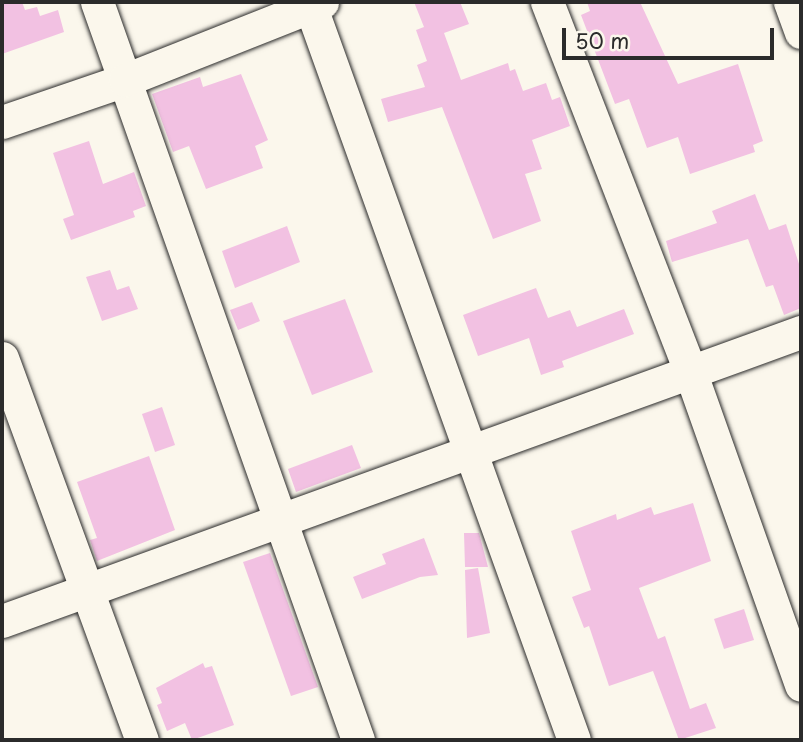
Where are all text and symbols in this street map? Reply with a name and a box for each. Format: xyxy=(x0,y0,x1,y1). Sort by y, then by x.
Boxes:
scale bar xyxy=(565,14,777,58)
text: 50 m xyxy=(575,24,629,56)

